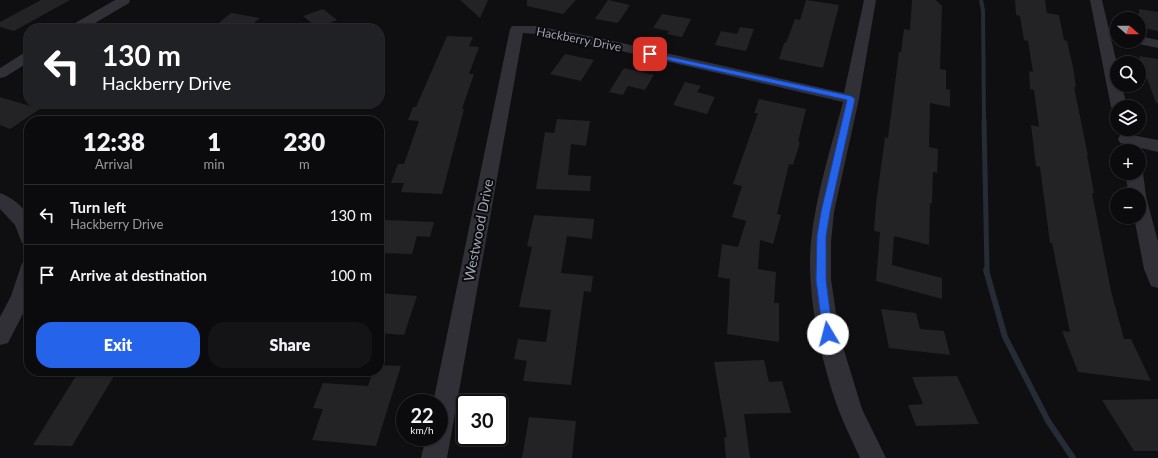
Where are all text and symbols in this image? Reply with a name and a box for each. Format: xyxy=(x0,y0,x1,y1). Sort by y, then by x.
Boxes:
north arrow xyxy=(1110,12,1146,48)
map controls xyxy=(1110,12,1146,224)
street label: Hackberry Drive xyxy=(535,23,623,55)
pin xyxy=(633,37,667,71)
text: 130 m xyxy=(102,38,181,72)
icon: left xyxy=(36,40,88,92)
icon: arrive xyxy=(639,43,661,65)
button: search xyxy=(1110,56,1146,92)
text: Hackberry Drive xyxy=(102,72,231,94)
button: layers xyxy=(1110,100,1146,136)
text: 12:38 xyxy=(83,127,145,156)
text: 1 xyxy=(207,127,221,156)
text: 230 xyxy=(283,127,325,156)
button: + xyxy=(1110,144,1146,180)
text: Arrival xyxy=(95,156,133,172)
text: min xyxy=(204,156,225,172)
text: m xyxy=(299,156,310,172)
street label: Westwood Drive xyxy=(460,177,496,283)
button: − xyxy=(1110,188,1146,224)
text: Turn left xyxy=(70,198,126,216)
icon: left xyxy=(36,204,58,226)
text: 130 m xyxy=(330,206,372,224)
text: Hackberry Drive xyxy=(70,216,163,232)
icon: arrive xyxy=(36,264,58,286)
text: Arrive at destination xyxy=(70,266,207,284)
text: 100 m xyxy=(330,266,372,284)
position arrow xyxy=(807,313,849,355)
button: Exit xyxy=(36,322,200,368)
button: Share xyxy=(208,322,372,368)
speed limit sign: 30 xyxy=(456,394,508,446)
text: 22 xyxy=(410,403,434,427)
text: km/h xyxy=(410,424,434,436)

